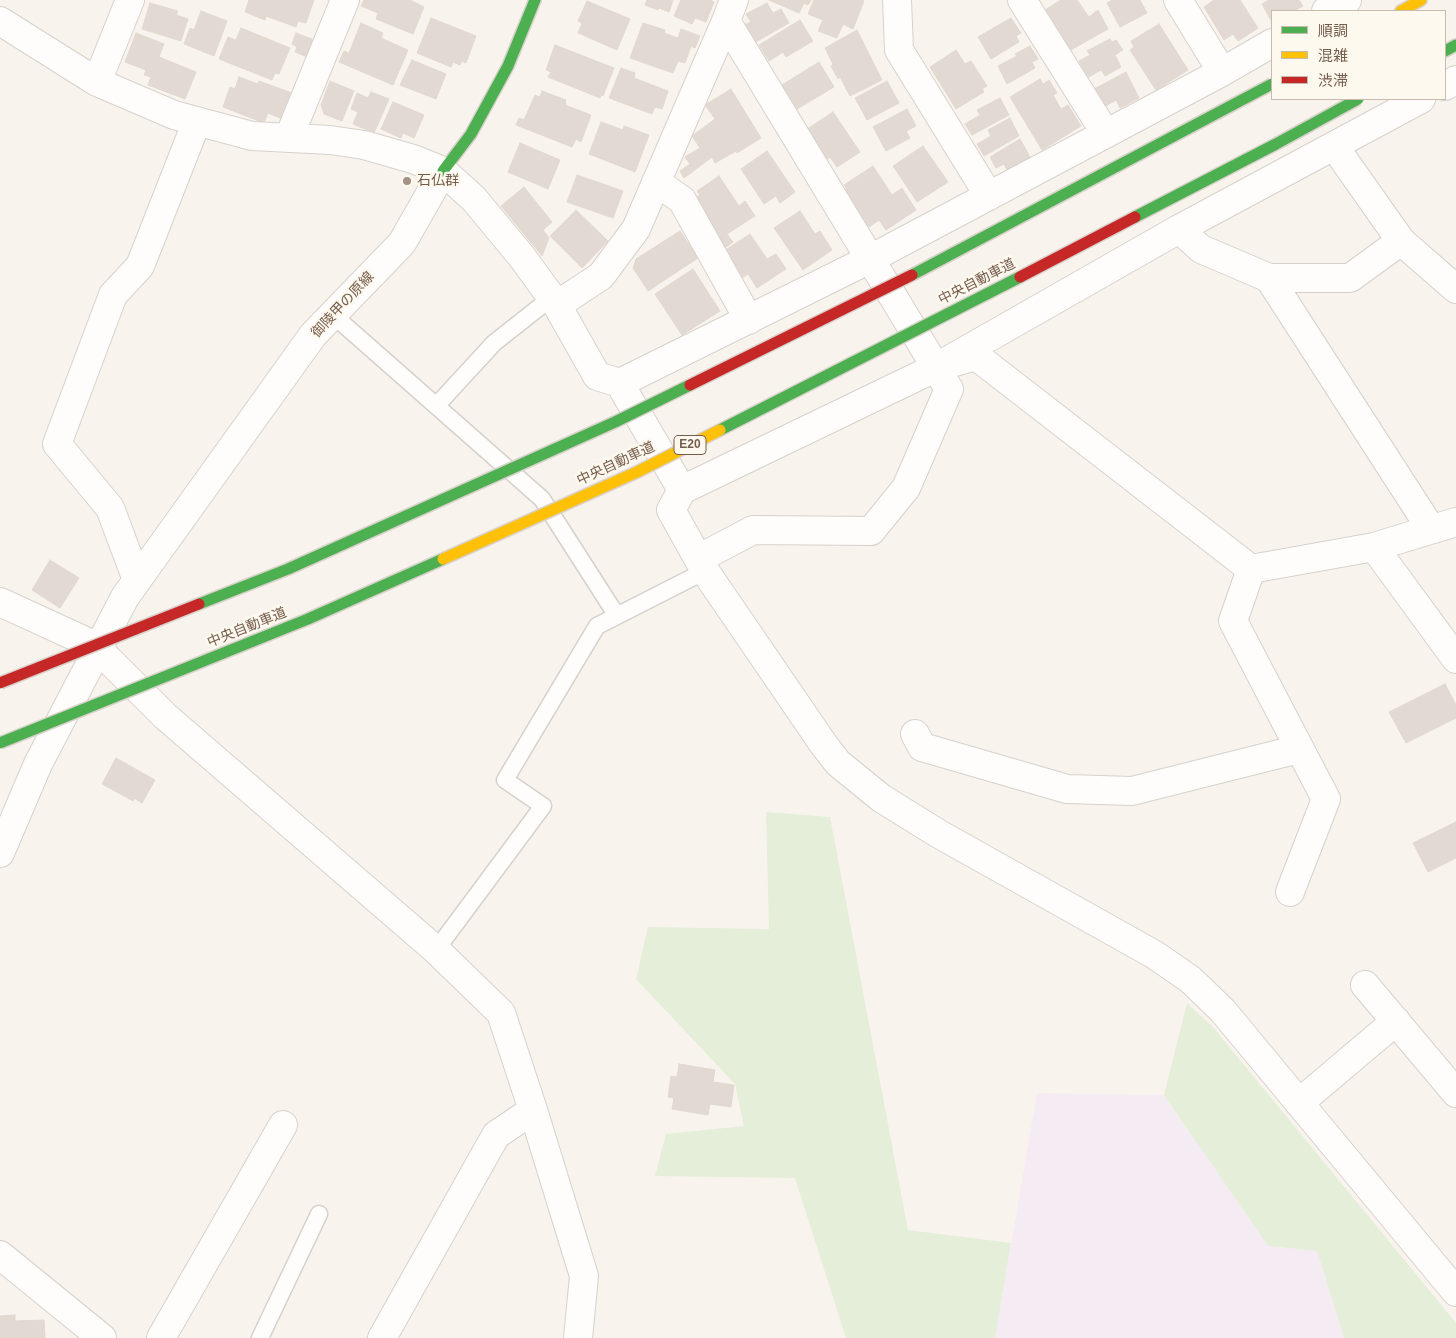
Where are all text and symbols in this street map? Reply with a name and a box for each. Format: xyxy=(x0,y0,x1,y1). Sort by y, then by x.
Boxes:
legend xyxy=(1271,10,1446,100)
text: 順調 xyxy=(1318,22,1348,39)
text: 混雑 xyxy=(1318,47,1348,64)
text: 渋滞 xyxy=(1318,72,1348,89)
place label: 石仏群 xyxy=(417,173,459,189)
marker: 石仏群 xyxy=(401,175,413,187)
street label: 中央自動車道 xyxy=(936,255,1018,309)
street label: 御陵甲の原線 xyxy=(308,269,378,341)
road number: E20 xyxy=(674,436,706,454)
street label: 中央自動車道 xyxy=(574,439,658,489)
street label: 中央自動車道 xyxy=(205,604,289,652)

